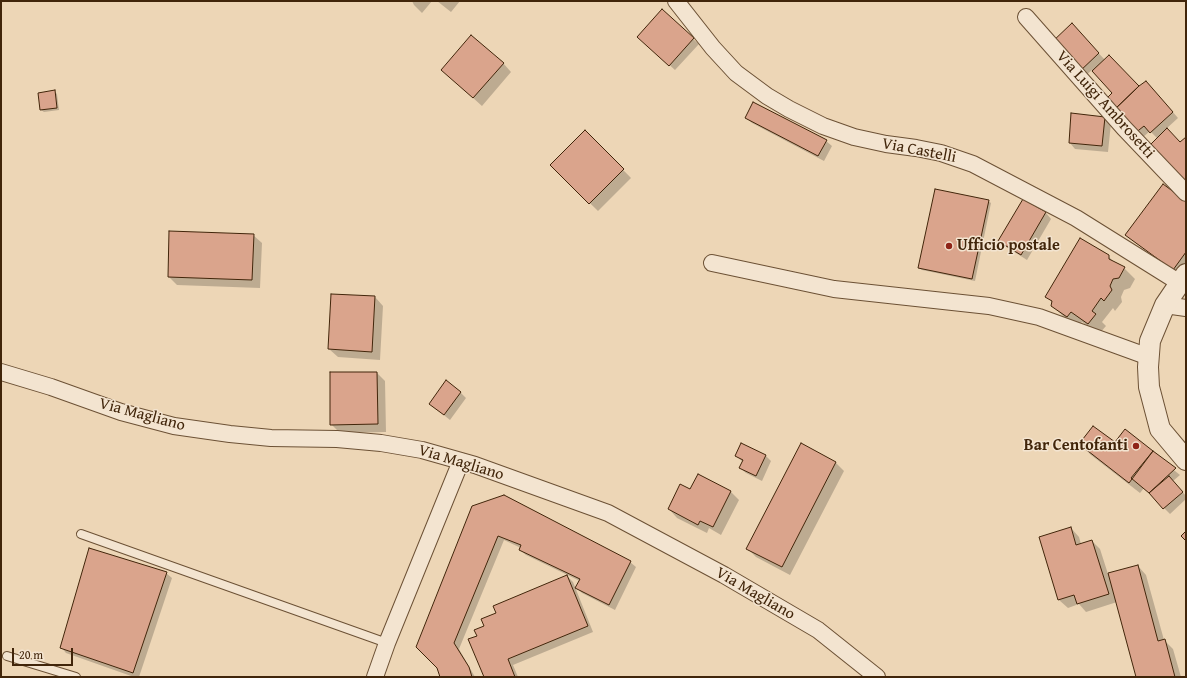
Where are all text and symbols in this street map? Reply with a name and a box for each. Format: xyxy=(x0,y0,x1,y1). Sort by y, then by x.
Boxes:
street label: Via Luigi Ambrosetti xyxy=(1052,47,1158,163)
street label: Via Castelli xyxy=(880,134,958,168)
place label: Ufficio postale xyxy=(957,236,1060,256)
marker: Ufficio postale xyxy=(944,241,954,251)
street label: Via Magliano xyxy=(97,394,187,436)
place label: Bar Centofanti xyxy=(1024,436,1128,456)
street label: Via Magliano xyxy=(416,441,506,485)
marker: Bar Centofanti xyxy=(1131,441,1141,451)
street label: Via Magliano xyxy=(712,564,798,624)
scale bar xyxy=(14,640,75,666)
text: 20 m xyxy=(19,646,43,663)

